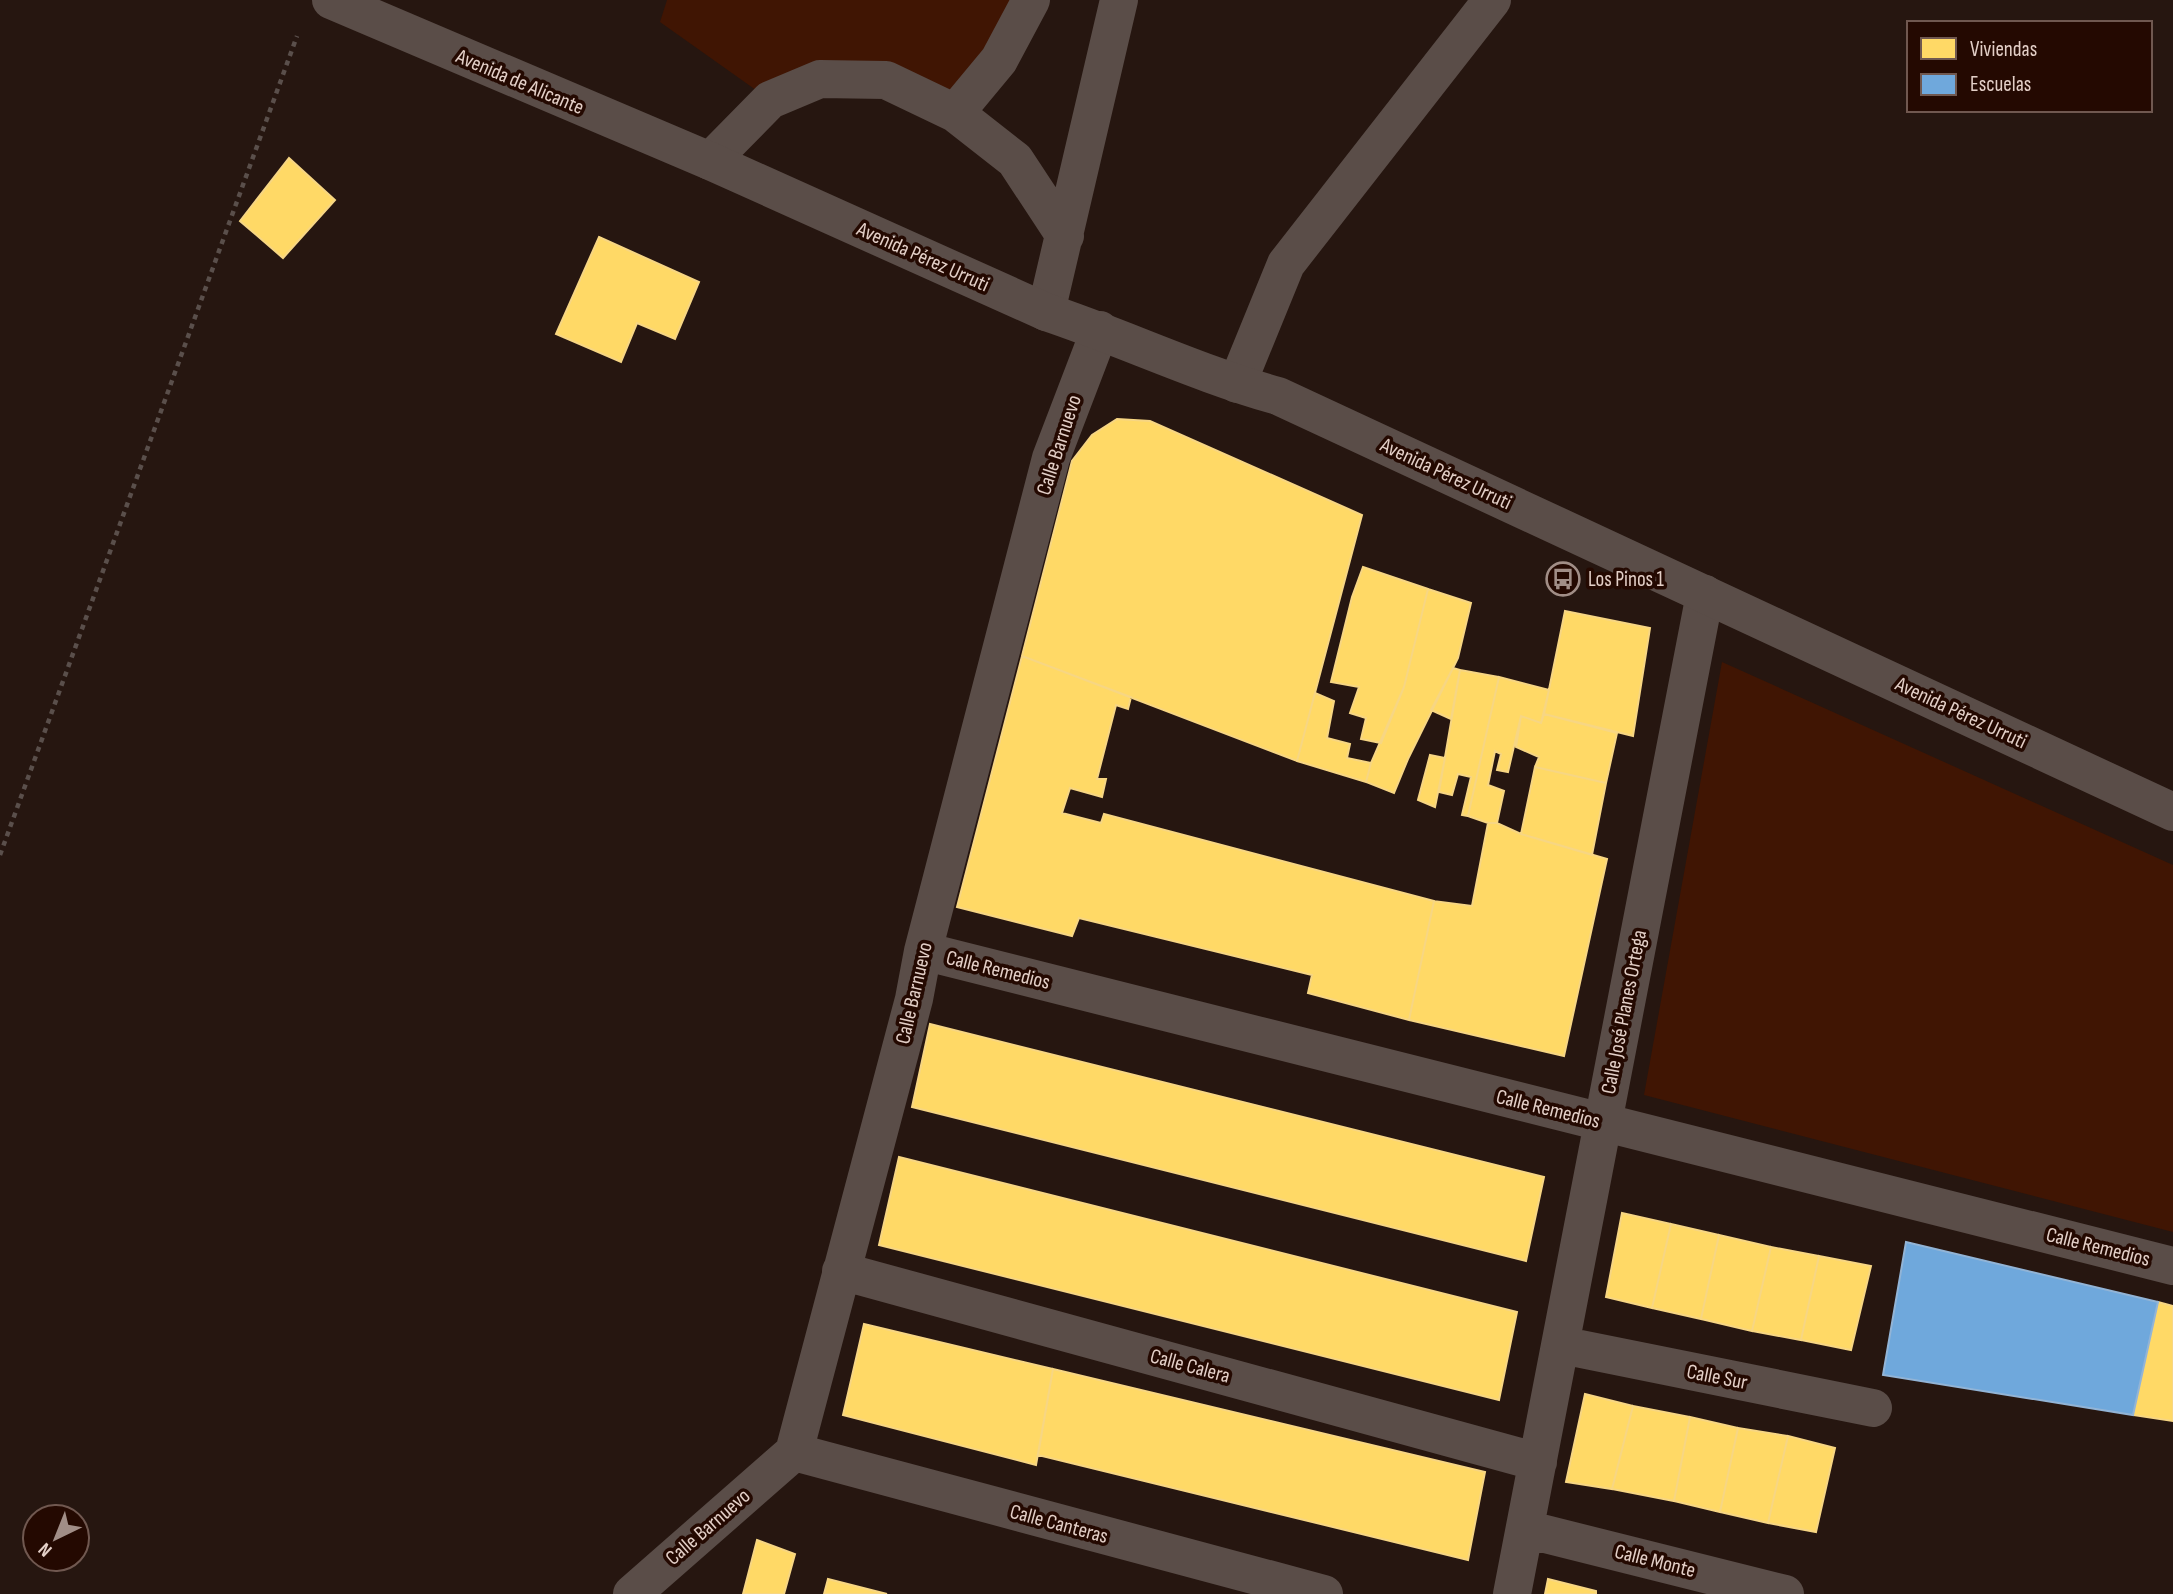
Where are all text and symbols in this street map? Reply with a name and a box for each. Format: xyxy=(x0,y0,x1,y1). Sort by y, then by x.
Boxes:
legend xyxy=(1907,21,2152,112)
text: Viviendas xyxy=(1970,37,2037,62)
street label: Avenida de Alicante xyxy=(451,43,588,120)
text: Escuelas xyxy=(1970,72,2031,97)
street label: Avenida Pérez Urruti xyxy=(852,216,993,297)
street label: Calle Barnuevo xyxy=(1031,392,1087,498)
street label: Avenida Pérez Urruti xyxy=(1375,432,1516,515)
bus stop icon: Los Pinos 1 xyxy=(1544,560,1582,598)
place label: Los Pinos 1 xyxy=(1588,567,1664,592)
street label: Avenida Pérez Urruti xyxy=(1890,671,2031,754)
street label: Calle José Planes Ortega xyxy=(1596,928,1652,1096)
street label: Calle Barnuevo xyxy=(890,940,938,1046)
street label: Calle Remedios xyxy=(943,945,1053,995)
street label: Calle Remedios xyxy=(1493,1084,1603,1134)
street label: Calle Remedios xyxy=(2043,1222,2153,1272)
street label: Calle Calera xyxy=(1147,1343,1233,1389)
street label: Calle Sur xyxy=(1685,1359,1749,1395)
street label: Calle Barnuevo xyxy=(661,1484,755,1570)
street label: Calle Canteras xyxy=(1007,1499,1111,1549)
north arrow xyxy=(21,1503,91,1573)
text: N xyxy=(34,1537,57,1561)
street label: Calle Monte xyxy=(1612,1539,1698,1583)

